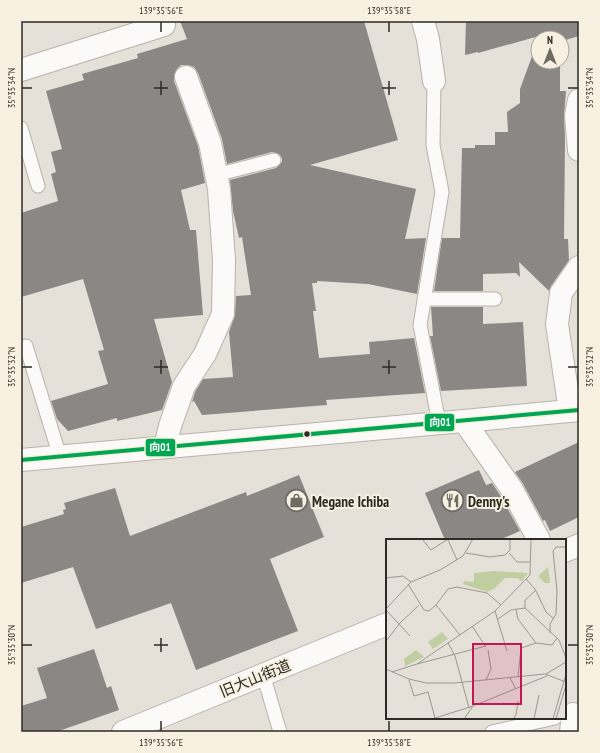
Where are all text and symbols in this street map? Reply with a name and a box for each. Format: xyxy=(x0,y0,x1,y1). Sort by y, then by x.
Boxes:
text: 139°35'56"E xyxy=(139,4,183,17)
text: 139°35'58"E xyxy=(367,4,411,17)
north arrow xyxy=(530,30,570,70)
text: N xyxy=(547,33,553,47)
text: 35°35'34"N xyxy=(5,68,18,108)
text: 35°35'34"N xyxy=(583,68,596,108)
text: 35°35'32"N xyxy=(5,347,18,387)
text: 35°35'32"N xyxy=(583,347,596,387)
line badge: 向01 xyxy=(424,413,455,432)
text: 向01 xyxy=(429,415,451,429)
unlabelled marker xyxy=(302,429,312,439)
line badge: 向01 xyxy=(145,438,176,457)
text: 向01 xyxy=(149,440,171,454)
shop icon: Megane Ichiba xyxy=(284,488,310,514)
restaurant icon: Denny's xyxy=(440,488,466,514)
place label: Megane Ichiba xyxy=(312,492,389,511)
place label: Denny's xyxy=(468,492,510,511)
inset map xyxy=(386,539,566,719)
text: 35°35'30"N xyxy=(5,625,18,665)
text: 35°35'30"N xyxy=(583,625,596,665)
street label: 旧大山街道 xyxy=(217,655,293,701)
text: 139°35'56"E xyxy=(139,736,183,749)
text: 139°35'58"E xyxy=(367,736,411,749)

